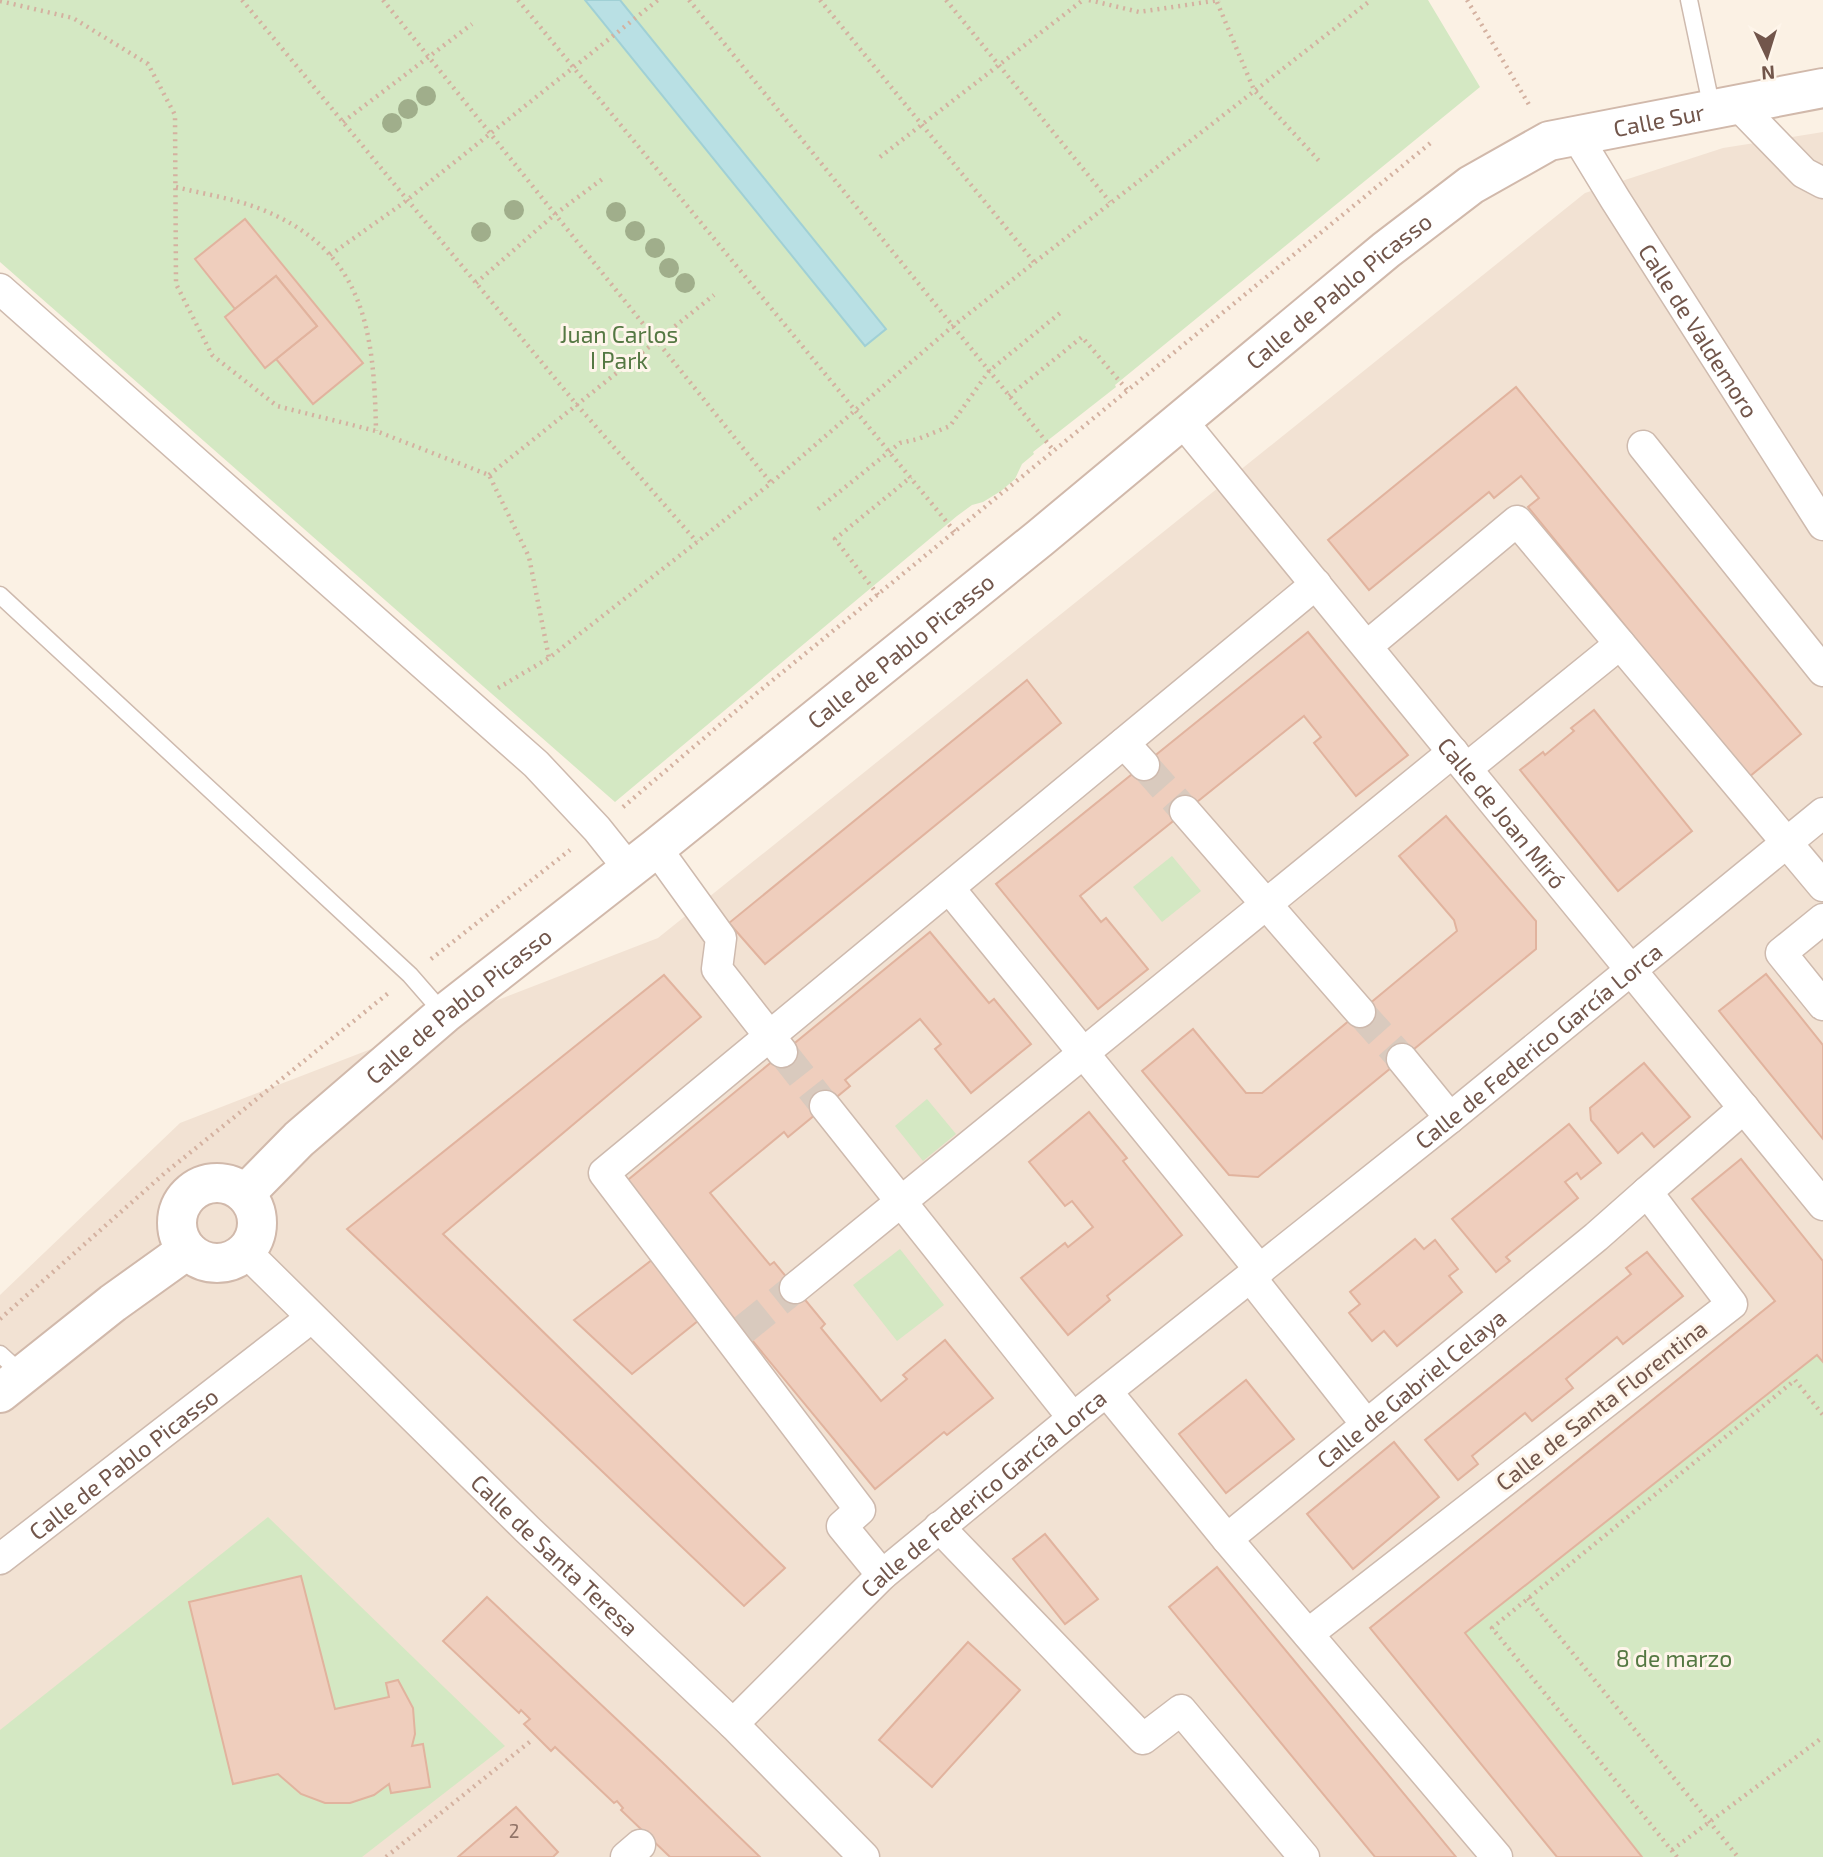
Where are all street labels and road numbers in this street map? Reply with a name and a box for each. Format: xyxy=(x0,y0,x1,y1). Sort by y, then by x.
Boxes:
street label: Calle Sur xyxy=(1611,97,1707,142)
street label: Calle de Pablo Picasso xyxy=(1240,206,1437,375)
street label: Calle de Valdemoro xyxy=(1633,238,1765,423)
street label: Calle de Pablo Picasso xyxy=(802,567,999,734)
street label: Calle de Joan Miró xyxy=(1432,731,1572,894)
street label: Calle de Pablo Picasso xyxy=(360,921,557,1089)
street label: Calle de Federico García Lorca xyxy=(1409,937,1667,1154)
street label: Calle de Gabriel Celaya xyxy=(1311,1303,1511,1474)
street label: Calle de Santa Florentina xyxy=(1490,1314,1712,1496)
street label: Calle de Pablo Picasso xyxy=(23,1381,223,1545)
street label: Calle de Federico García Lorca xyxy=(855,1383,1112,1602)
street label: Calle de Santa Teresa xyxy=(465,1468,645,1641)

